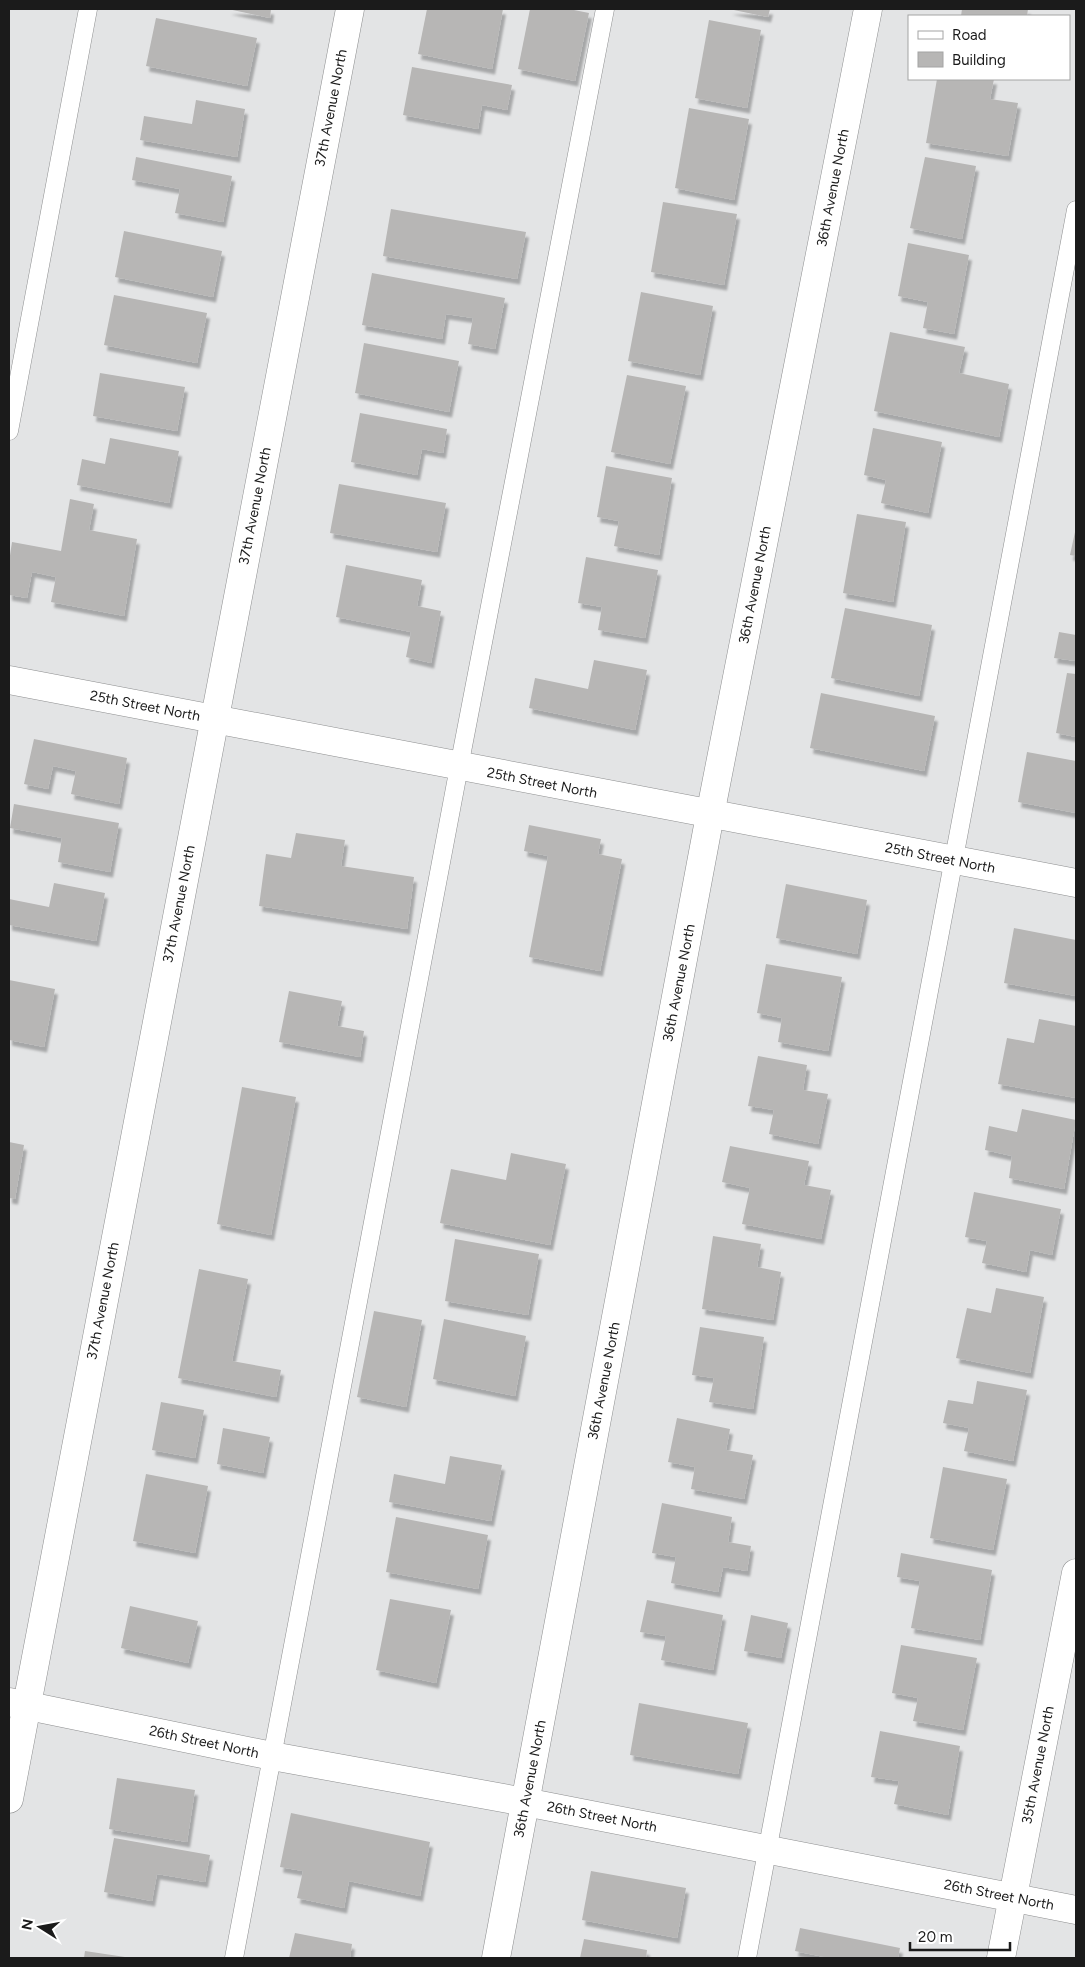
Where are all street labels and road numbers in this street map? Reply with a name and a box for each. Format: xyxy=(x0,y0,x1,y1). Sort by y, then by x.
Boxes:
street label: 37th Avenue North xyxy=(311,48,351,168)
street label: 36th Avenue North xyxy=(813,127,853,248)
street label: 37th Avenue North xyxy=(235,446,275,566)
street label: 36th Avenue North xyxy=(735,524,775,645)
street label: 25th Street North xyxy=(88,687,202,725)
street label: 25th Street North xyxy=(485,764,599,802)
street label: 25th Street North xyxy=(883,839,997,877)
street label: 37th Avenue North xyxy=(159,844,199,964)
street label: 36th Avenue North xyxy=(659,922,699,1043)
street label: 37th Avenue North xyxy=(83,1241,123,1361)
street label: 36th Avenue North xyxy=(584,1320,624,1441)
street label: 35th Avenue North xyxy=(1018,1704,1058,1825)
street label: 36th Avenue North xyxy=(510,1718,550,1839)
street label: 26th Street North xyxy=(148,1722,261,1762)
street label: 26th Street North xyxy=(546,1798,659,1836)
street label: 26th Street North xyxy=(943,1876,1056,1914)

